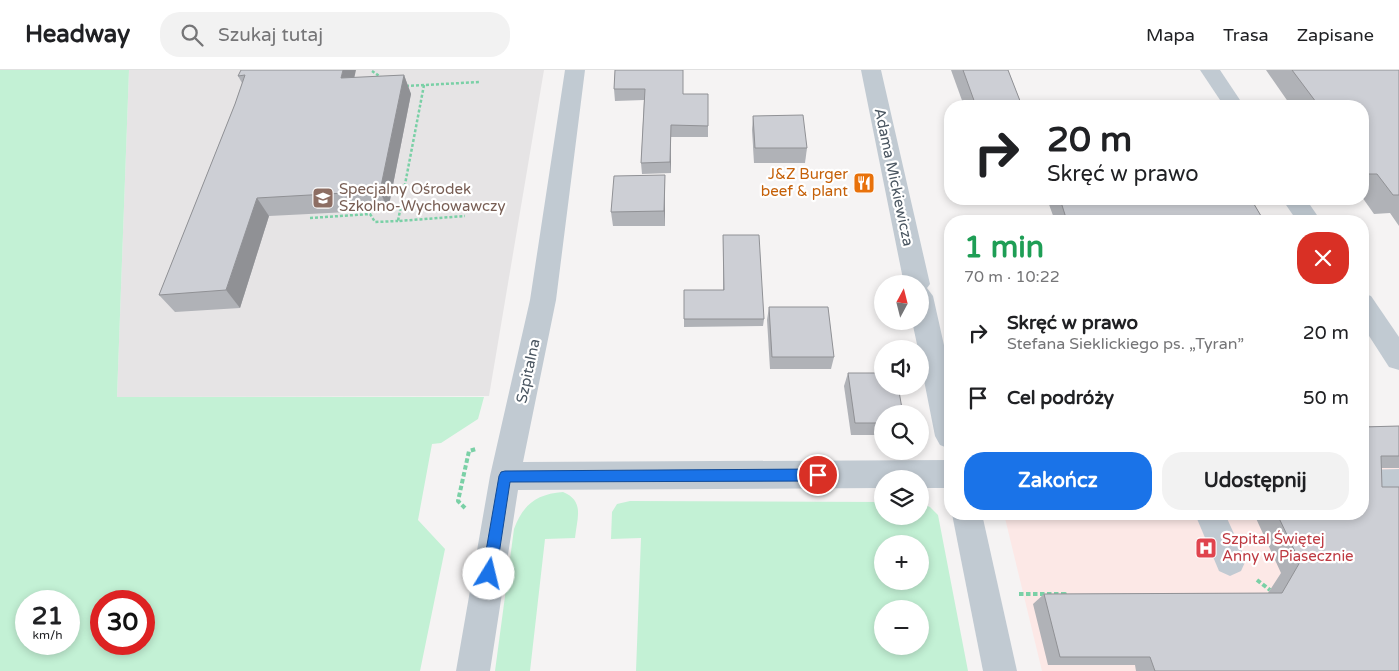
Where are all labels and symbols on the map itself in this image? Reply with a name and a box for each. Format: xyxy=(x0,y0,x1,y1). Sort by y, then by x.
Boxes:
street label: Adama Mickiewicza xyxy=(871,106,917,248)
place label: J&Z Burger beef & plant xyxy=(761,165,848,200)
restaurant icon: J&Z Burger beef & plant xyxy=(852,171,876,195)
place label: Specjalny Ośrodek Szkolno-Wychowawczy xyxy=(339,180,505,215)
school or university icon: Specjalny Ośrodek Szkolno-Wychowawczy xyxy=(311,186,335,210)
north arrow xyxy=(874,275,929,330)
street label: Szpitalna xyxy=(512,337,544,405)
pin xyxy=(797,454,839,496)
place label: Szpital Świętej Anny w Piasecznie xyxy=(1222,530,1354,565)
hospital icon: Szpital Świętej Anny w Piasecznie xyxy=(1194,536,1218,560)
position arrow xyxy=(462,547,514,599)
speed limit sign: 30 xyxy=(90,590,155,655)

